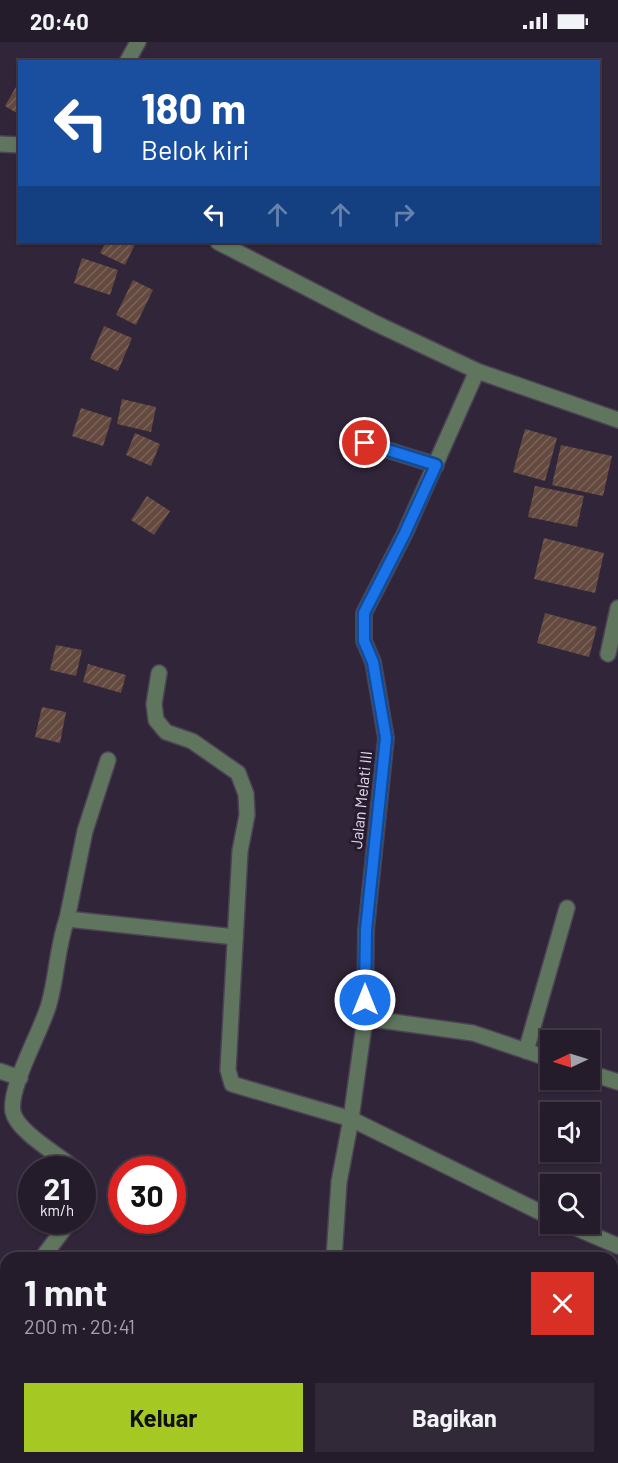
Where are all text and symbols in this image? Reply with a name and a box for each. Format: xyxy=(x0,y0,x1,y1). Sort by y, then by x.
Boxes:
text: 20:40 xyxy=(30,8,89,34)
text: 180 m xyxy=(141,82,246,132)
icon: left xyxy=(42,84,120,162)
text: Belok kiri xyxy=(141,133,249,165)
icon: left xyxy=(198,198,231,231)
icon: ahead xyxy=(261,198,294,231)
icon: ahead xyxy=(324,198,357,231)
icon: right xyxy=(387,198,420,231)
pin xyxy=(339,417,390,468)
icon: arrive xyxy=(348,426,381,459)
street label: Jalan Melati III xyxy=(346,750,375,850)
position arrow xyxy=(333,968,397,1032)
north arrow xyxy=(540,1030,600,1090)
map controls xyxy=(540,1030,600,1234)
button: sound xyxy=(540,1102,600,1162)
speed limit sign: 30 xyxy=(108,1156,186,1234)
text: 21 xyxy=(43,1170,71,1206)
button: search xyxy=(540,1174,600,1234)
text: km/h xyxy=(40,1201,74,1219)
text: 1 mnt xyxy=(24,1270,107,1313)
button: close xyxy=(531,1272,594,1335)
text: 200 m · 20:41 xyxy=(24,1314,135,1338)
button: Keluar xyxy=(24,1383,303,1452)
button: Bagikan xyxy=(315,1383,594,1452)

